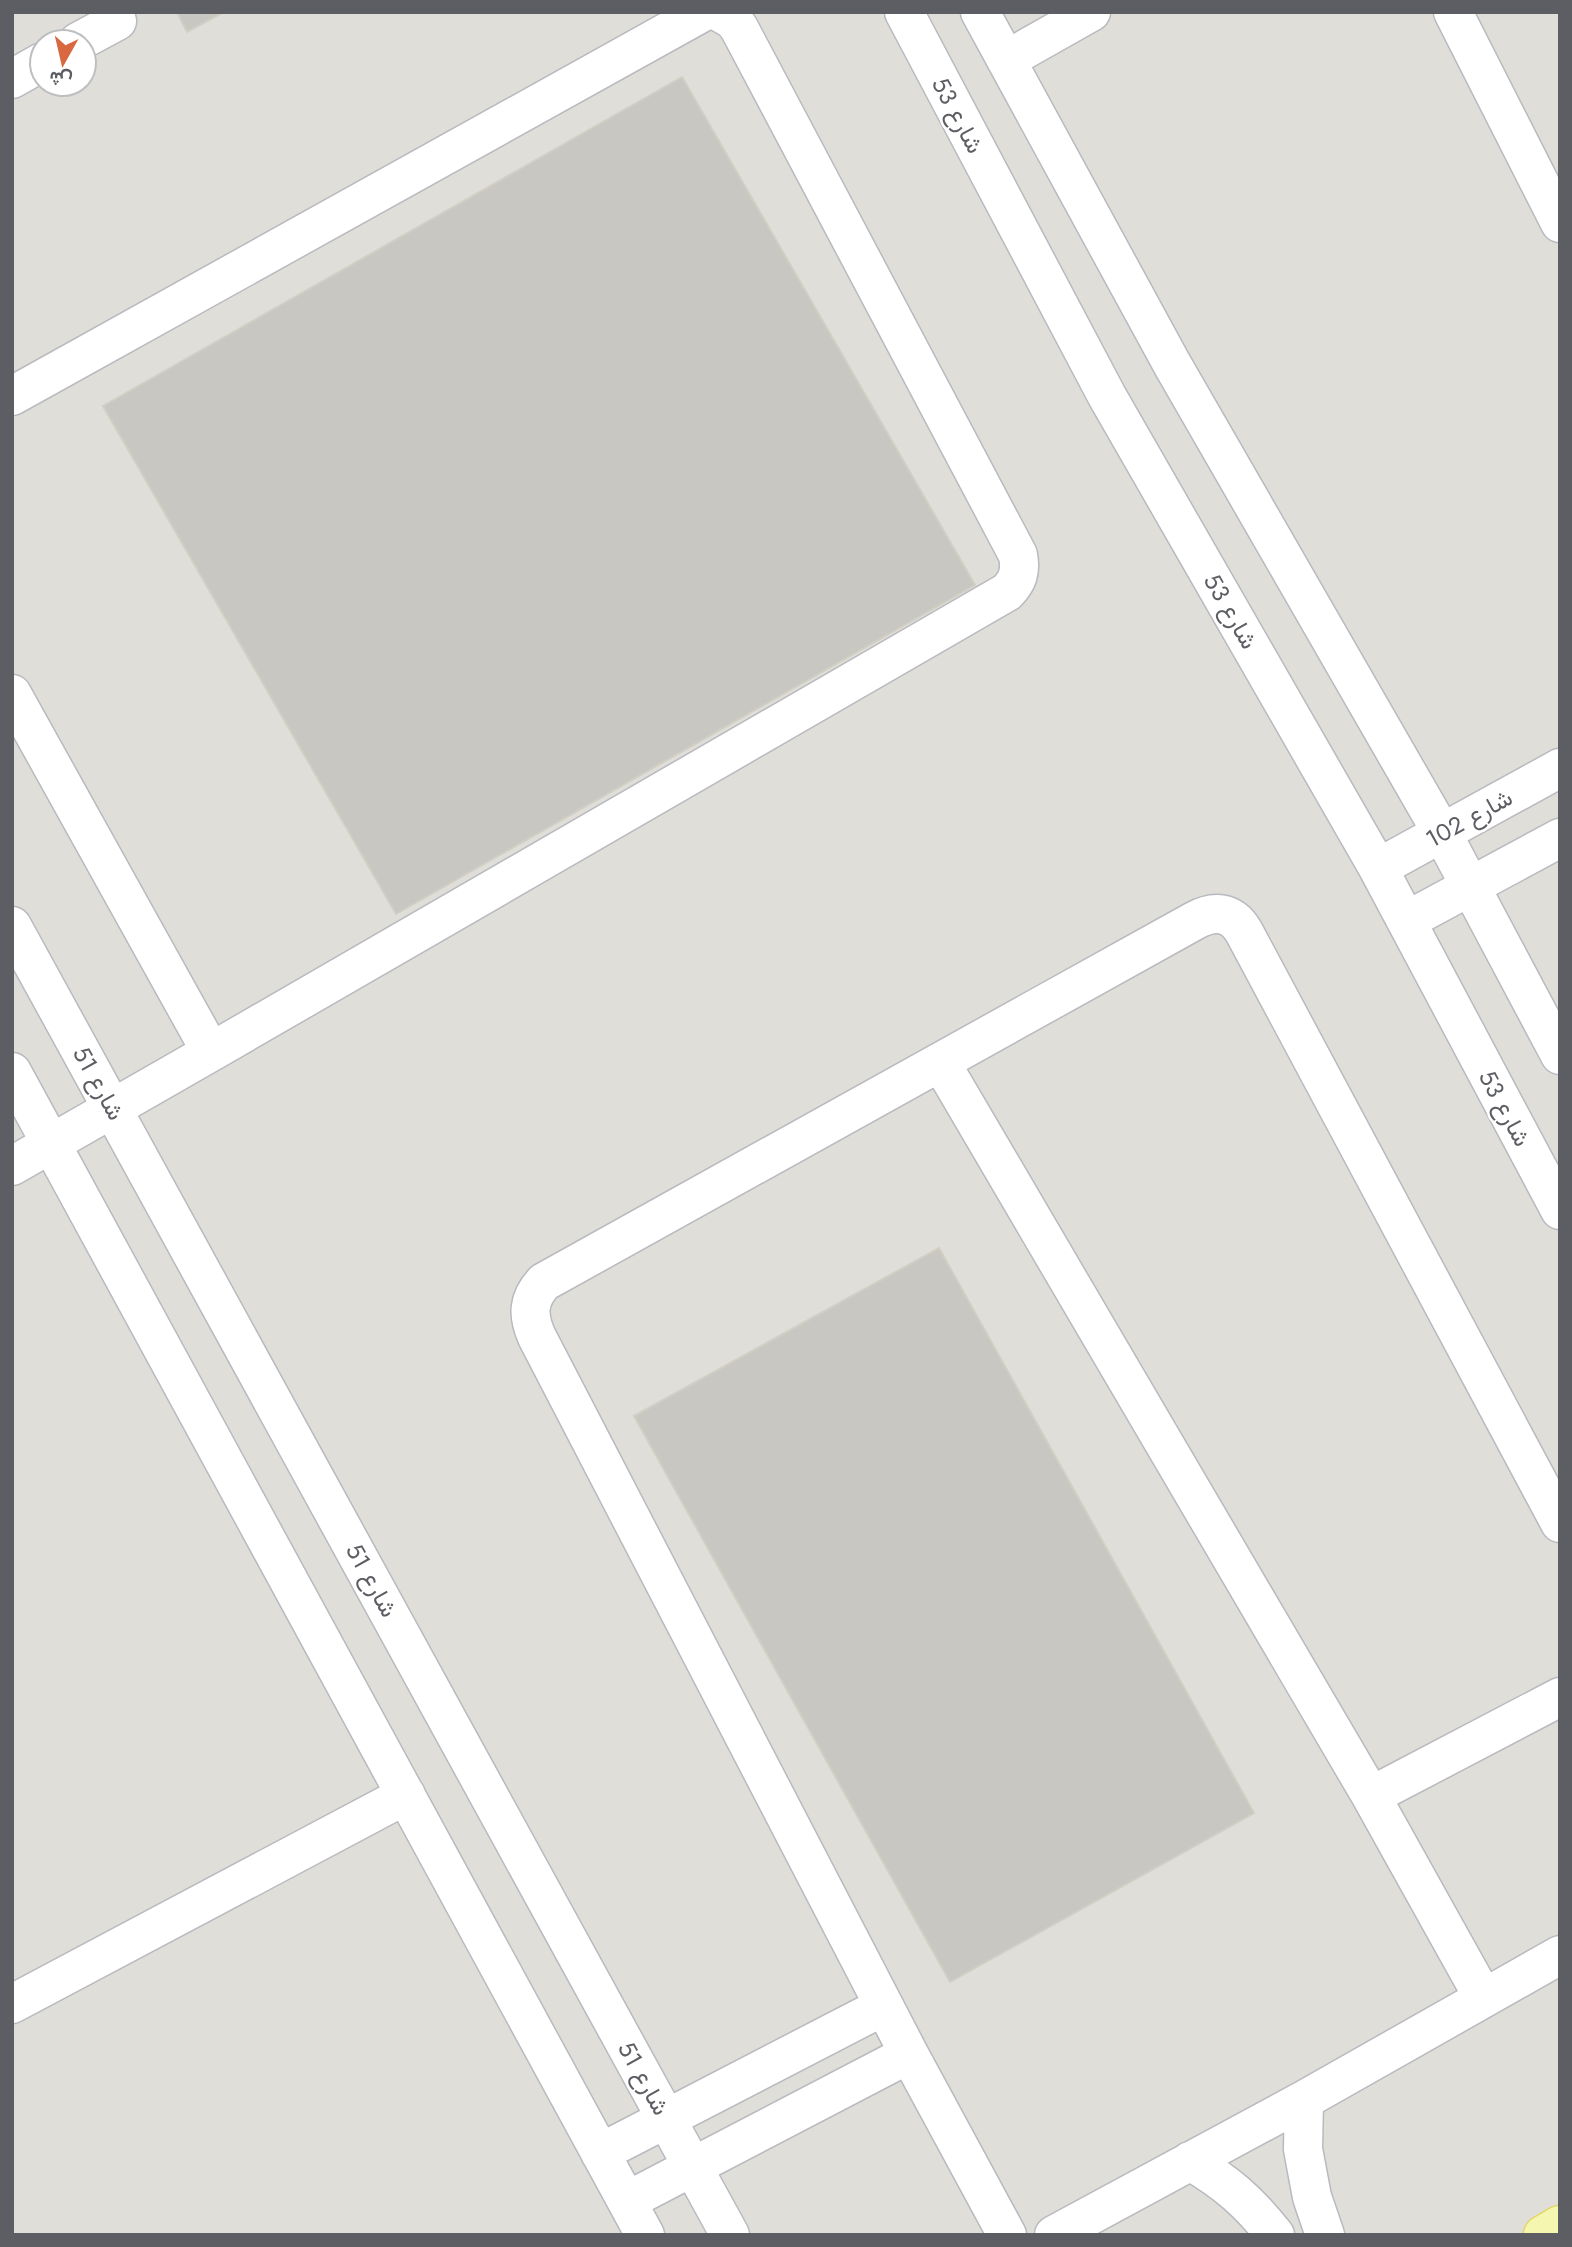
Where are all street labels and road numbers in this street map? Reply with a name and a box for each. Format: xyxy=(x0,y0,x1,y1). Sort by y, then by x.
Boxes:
street label: شارع 53 xyxy=(923,71,993,159)
street label: شارع 53 xyxy=(1195,567,1267,655)
street label: شارع 102 xyxy=(1419,780,1519,856)
street label: شارع 51 xyxy=(64,1040,134,1126)
street label: شارع 53 xyxy=(1470,1064,1540,1152)
street label: شارع 51 xyxy=(337,1537,407,1623)
street label: شارع 51 xyxy=(609,2035,679,2121)

